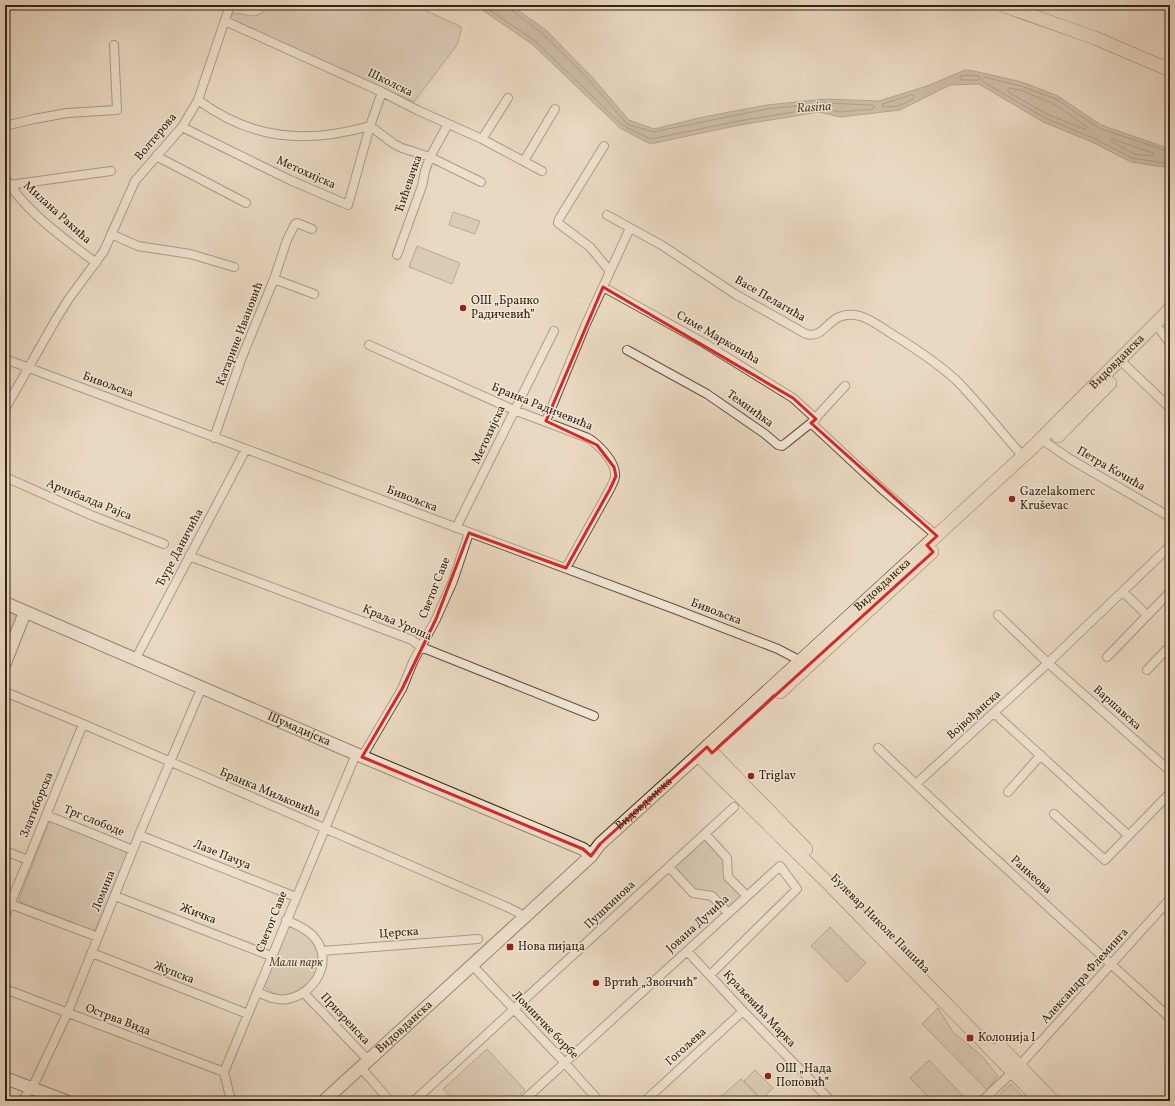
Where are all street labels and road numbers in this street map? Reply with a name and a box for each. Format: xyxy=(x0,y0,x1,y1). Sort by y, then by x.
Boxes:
street label: Школска xyxy=(364,65,416,101)
street label: Волтерова xyxy=(131,110,181,164)
street label: Метохијска xyxy=(274,153,338,193)
street label: Ћићевачка xyxy=(392,153,426,215)
street label: Милана Ракића xyxy=(20,178,94,248)
street label: Васе Пелагића xyxy=(731,272,809,326)
street label: Катарине Ивановић xyxy=(213,280,267,388)
street label: Симе Марковића xyxy=(673,308,763,368)
street label: Видовданска xyxy=(1086,331,1148,393)
street label: Бивољска xyxy=(80,368,136,402)
street label: Бранка Радичевића xyxy=(489,379,595,435)
street label: Темнићка xyxy=(723,387,777,431)
street label: Метохијска xyxy=(468,403,510,467)
street label: Петра Кочића xyxy=(1074,443,1148,495)
street label: Арчибалда Рајса xyxy=(44,476,134,524)
street label: Бивољска xyxy=(384,482,440,516)
street label: Ђуре Даничића xyxy=(153,506,207,590)
street label: Светог Саве xyxy=(415,555,455,621)
street label: Видовданска xyxy=(851,555,915,616)
street label: Бивољска xyxy=(688,595,744,629)
street label: Краља Уроша xyxy=(360,601,434,645)
street label: Варшавска xyxy=(1089,682,1145,734)
street label: Војвођанска xyxy=(944,686,1004,744)
street label: Шумадијска xyxy=(265,709,333,750)
street label: Бранка Миљковића xyxy=(217,764,323,822)
street label: Златиборска xyxy=(17,770,57,840)
street label: Видовданска xyxy=(612,774,676,834)
street label: Трг слободе xyxy=(61,802,127,841)
street label: Лазе Пачуа xyxy=(191,836,253,874)
street label: Ранкеова xyxy=(1007,852,1055,898)
street label: Ломина xyxy=(89,868,120,914)
street label: Булевар Николе Пашића xyxy=(826,870,934,978)
street label: Пушкинова xyxy=(581,877,639,933)
street label: Светог Саве xyxy=(252,889,292,955)
street label: Јована Дучића xyxy=(663,891,733,957)
street label: Жичка xyxy=(177,900,219,928)
street label: Церска xyxy=(379,924,419,942)
street label: Александра Флеминга xyxy=(1038,925,1132,1027)
street label: Жупска xyxy=(152,958,197,988)
street label: Краљевића Марка xyxy=(719,967,799,1051)
street label: Ломничке борбе xyxy=(508,987,582,1063)
street label: Призренска xyxy=(317,989,373,1049)
street label: Видовданска xyxy=(372,997,436,1058)
street label: Острва Вида xyxy=(83,1000,153,1040)
street label: Гогољева xyxy=(662,1024,710,1070)

